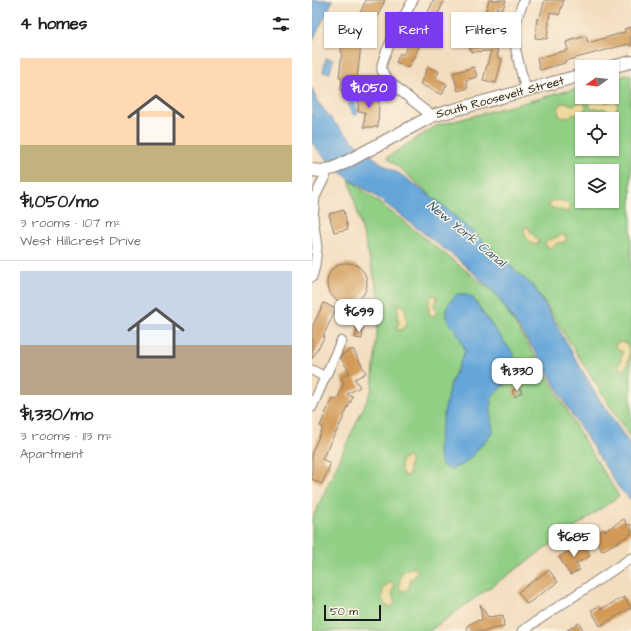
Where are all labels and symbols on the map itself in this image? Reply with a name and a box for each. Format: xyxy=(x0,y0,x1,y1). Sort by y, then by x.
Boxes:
north arrow xyxy=(575,60,619,104)
street label: South Roosevelt Street xyxy=(434,72,566,123)
pin: $1,050 xyxy=(336,75,402,109)
water label: New York Canal xyxy=(423,196,511,272)
pin: $699 xyxy=(335,299,383,333)
pin: $1,330 xyxy=(484,358,550,392)
pin: $685 xyxy=(550,524,598,558)
scale bar xyxy=(324,603,381,622)

